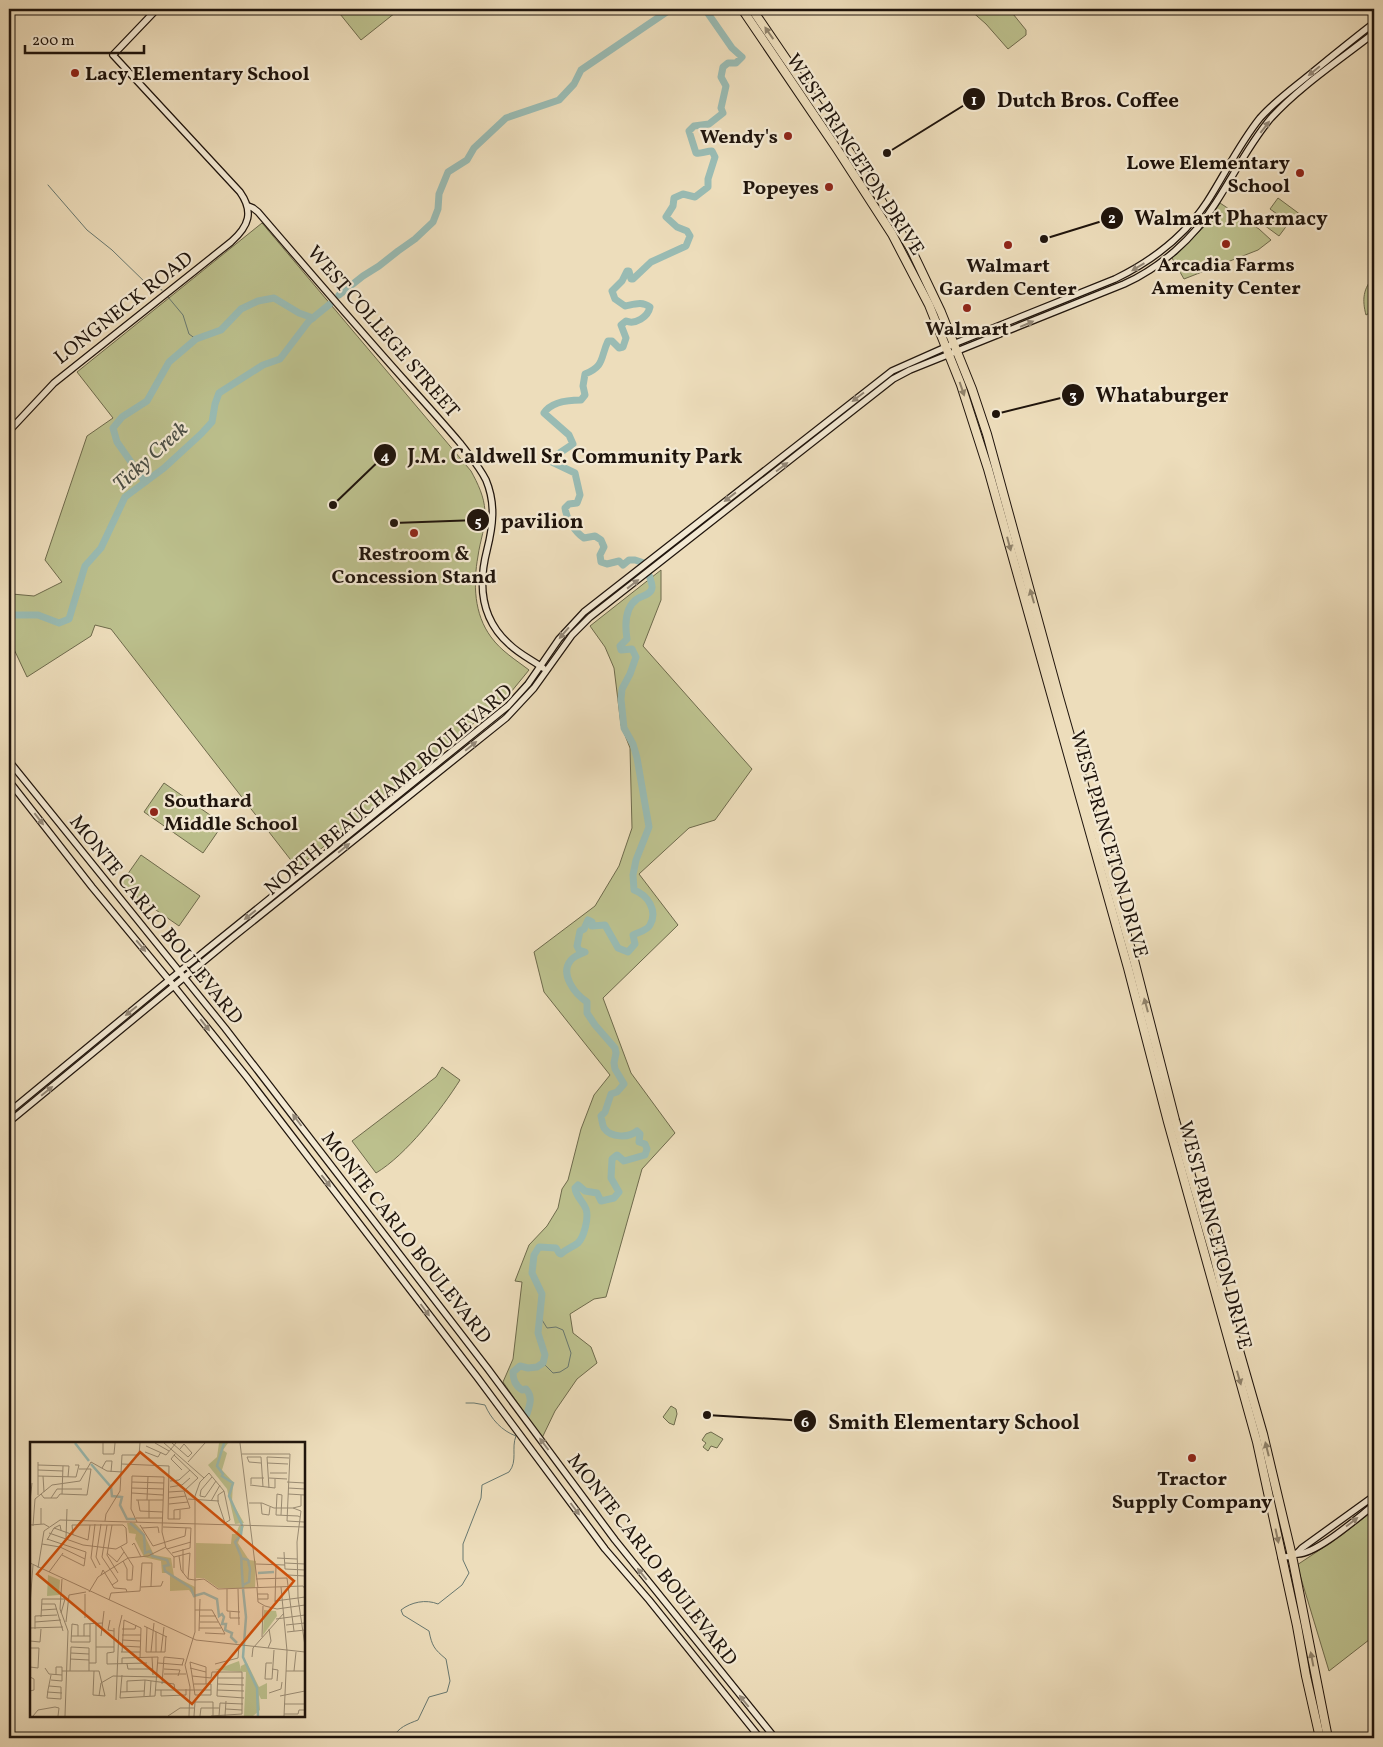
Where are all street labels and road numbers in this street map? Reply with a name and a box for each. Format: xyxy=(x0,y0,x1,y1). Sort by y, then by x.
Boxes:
street label: WEST PRINCETON DRIVE xyxy=(778,49,930,261)
street label: WEST COLLEGE STREET xyxy=(300,240,465,425)
street label: LONGNECK ROAD xyxy=(49,245,200,372)
street label: NORTH BEAUCHAMP BOULEVARD xyxy=(259,678,519,903)
street label: WEST PRINCETON DRIVE xyxy=(1062,728,1154,962)
street label: MONTE CARLO BOULEVARD xyxy=(62,810,249,1031)
street label: WEST PRINCETON DRIVE xyxy=(1170,1118,1258,1353)
street label: MONTE CARLO BOULEVARD xyxy=(314,1126,497,1350)
street label: MONTE CARLO BOULEVARD xyxy=(560,1448,743,1672)

